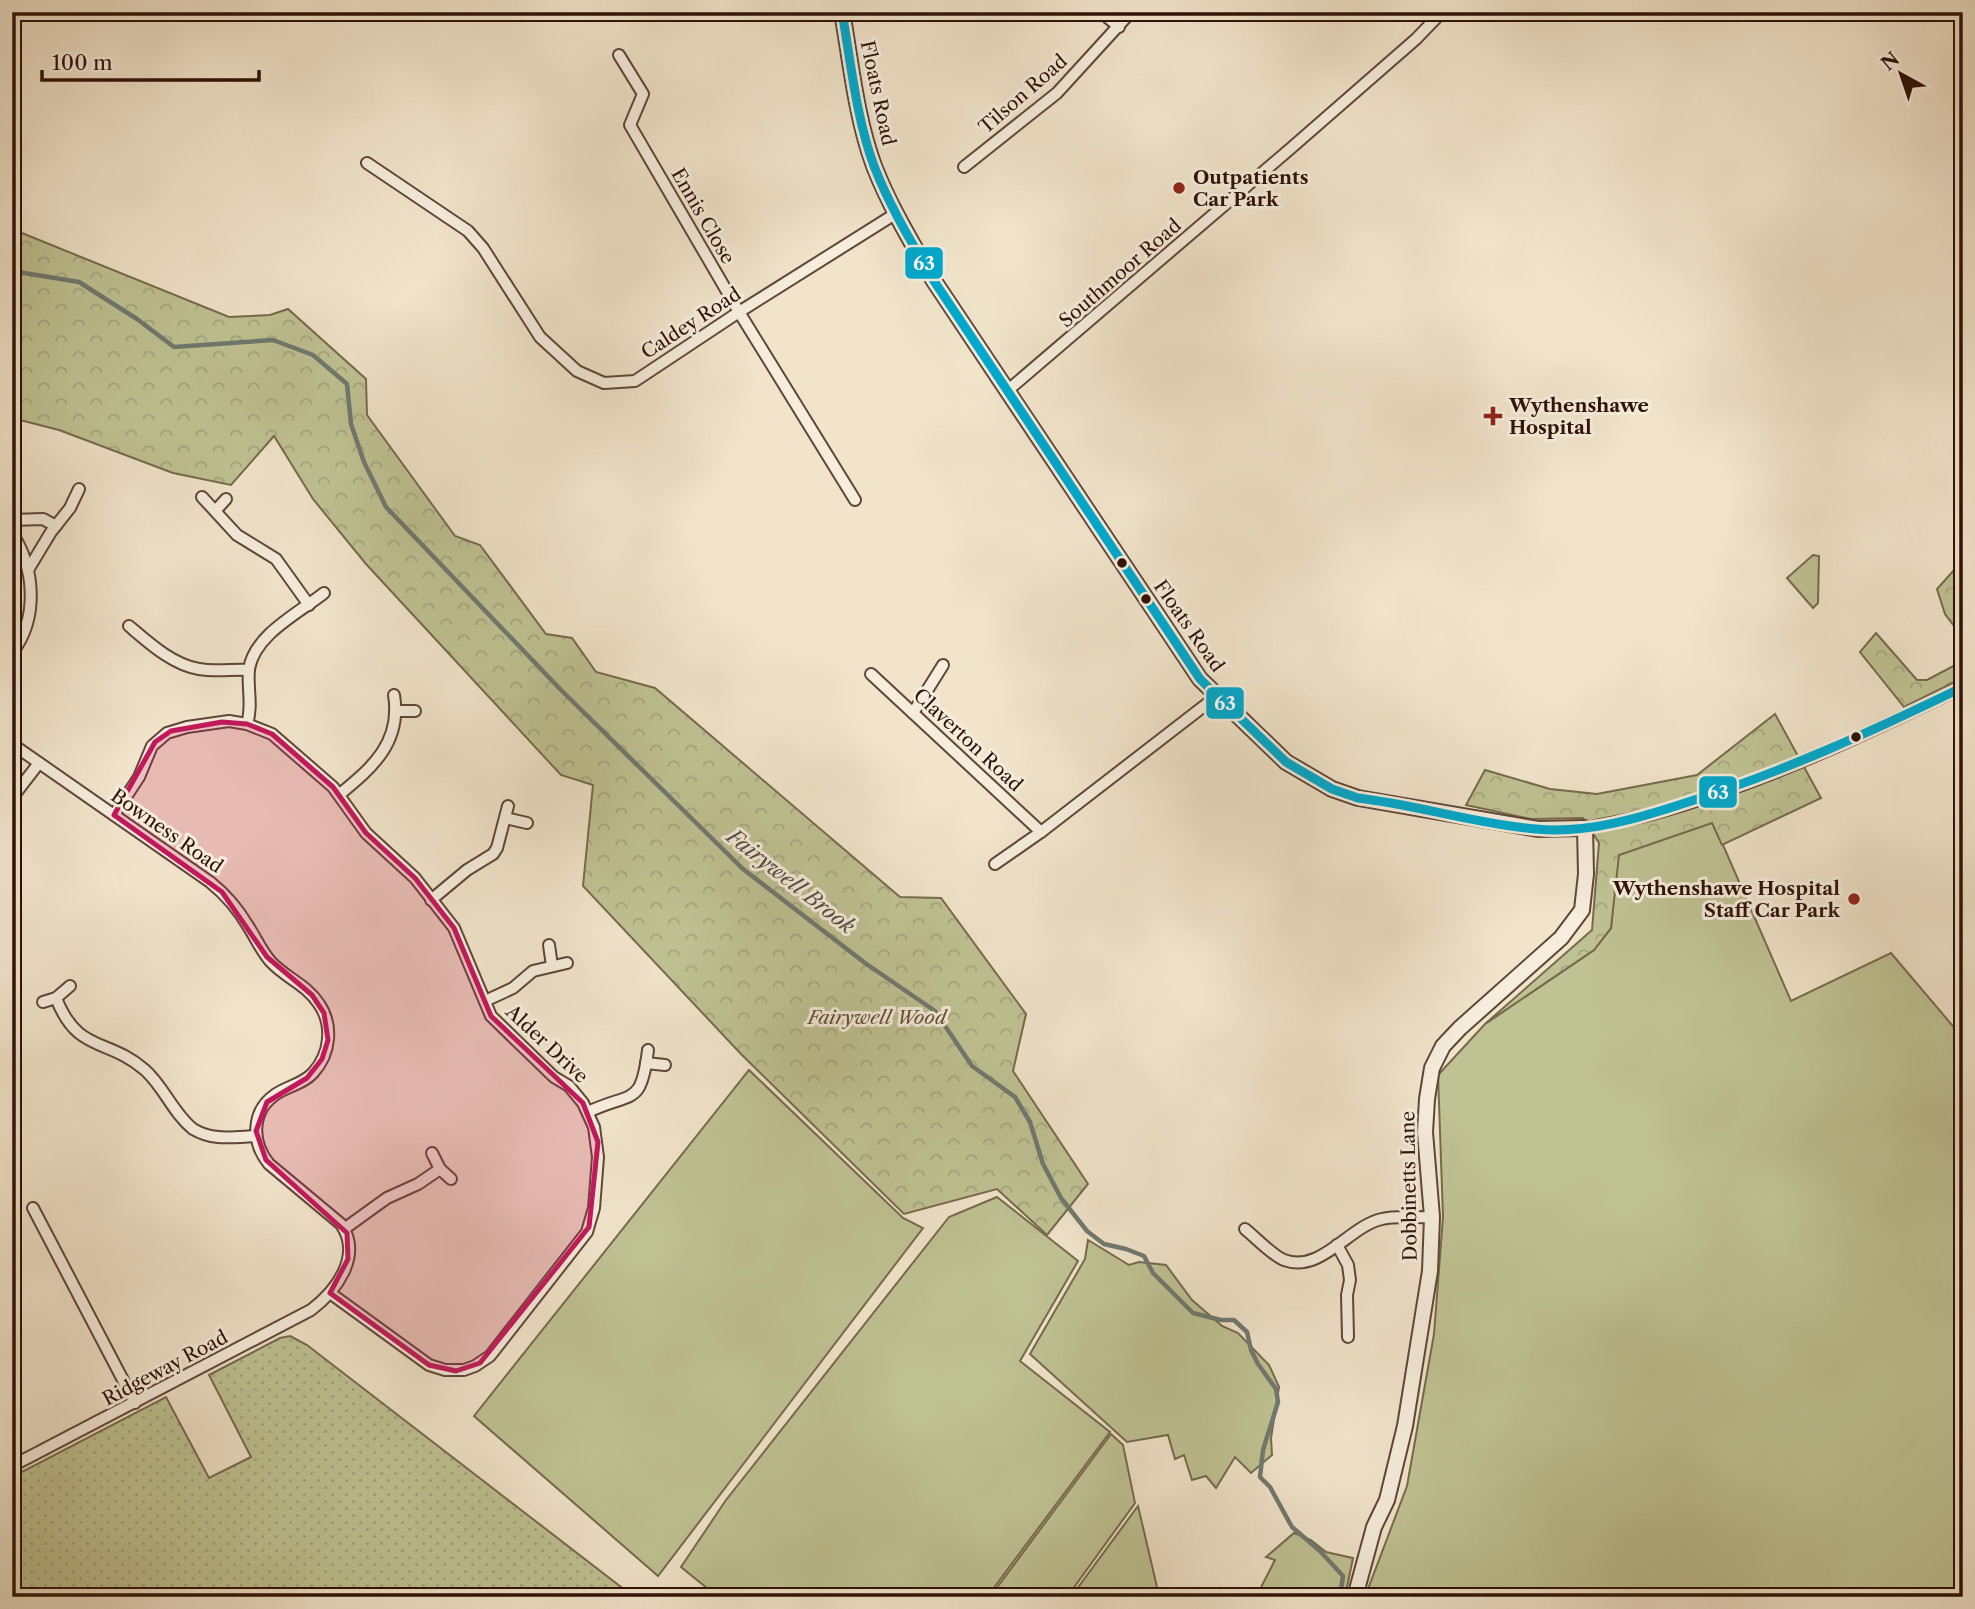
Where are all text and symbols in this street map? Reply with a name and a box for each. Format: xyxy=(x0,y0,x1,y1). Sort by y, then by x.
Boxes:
scale bar xyxy=(42,38,259,82)
street label: Floats Road xyxy=(856,38,900,148)
north arrow xyxy=(1867,38,1937,108)
text: N xyxy=(1877,47,1904,75)
street label: Tilson Road xyxy=(974,49,1072,139)
text: 100 m xyxy=(52,50,113,75)
street label: Ennis Close xyxy=(666,164,740,268)
place label: Outpatients Car Park xyxy=(1193,166,1309,211)
marker: Outpatients Car Park xyxy=(1171,180,1187,196)
street label: Southmoor Road xyxy=(1054,214,1186,332)
line badge: 63 xyxy=(904,246,944,280)
text: 63 xyxy=(913,252,935,275)
street label: Caldey Road xyxy=(637,282,745,364)
place label: Wythenshawe Hospital xyxy=(1508,394,1649,439)
marker: Wythenshawe Hospital xyxy=(1483,406,1503,426)
unlabelled marker xyxy=(1115,556,1129,570)
street label: Floats Road xyxy=(1149,576,1229,677)
unlabelled marker xyxy=(1139,592,1153,606)
street label: Claverton Road xyxy=(909,684,1028,797)
line badge: 63 xyxy=(1205,686,1245,720)
text: 63 xyxy=(1214,692,1236,715)
unlabelled marker xyxy=(1849,730,1863,744)
line badge: 63 xyxy=(1698,775,1738,809)
text: 63 xyxy=(1707,781,1729,804)
street label: Bowness Road xyxy=(107,784,228,878)
water label: Fairywell Brook xyxy=(721,822,860,939)
place label: Wythenshawe Hospital Staff Car Park xyxy=(1612,877,1840,922)
marker: Wythenshawe Hospital Staff Car Park xyxy=(1846,891,1862,907)
street label: Alder Drive xyxy=(500,999,593,1088)
park label: Fairywell Wood xyxy=(806,1006,948,1029)
street label: Dobbinetts Lane xyxy=(1396,1111,1422,1261)
street label: Ridgeway Road xyxy=(99,1325,232,1411)

